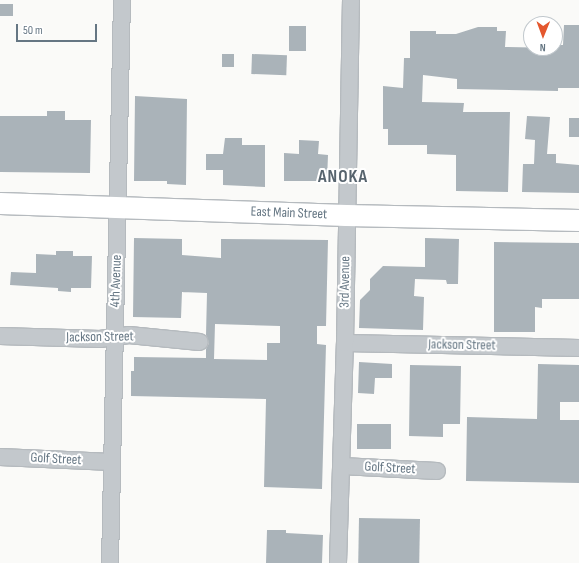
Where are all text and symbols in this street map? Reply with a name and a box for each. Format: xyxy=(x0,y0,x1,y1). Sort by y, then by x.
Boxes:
scale bar xyxy=(18,16,99,42)
north arrow xyxy=(523,16,563,56)
text: 50 m xyxy=(23,23,43,38)
text: N xyxy=(540,41,546,54)
district label: ANOKA xyxy=(318,166,368,188)
street label: East Main Street xyxy=(250,203,328,223)
street label: 4th Avenue xyxy=(107,254,125,308)
street label: 3rd Avenue xyxy=(336,256,354,308)
street label: Jackson Street xyxy=(66,328,134,346)
street label: Jackson Street xyxy=(428,336,496,354)
street label: Golf Street xyxy=(30,449,82,469)
street label: Golf Street xyxy=(364,458,416,478)

